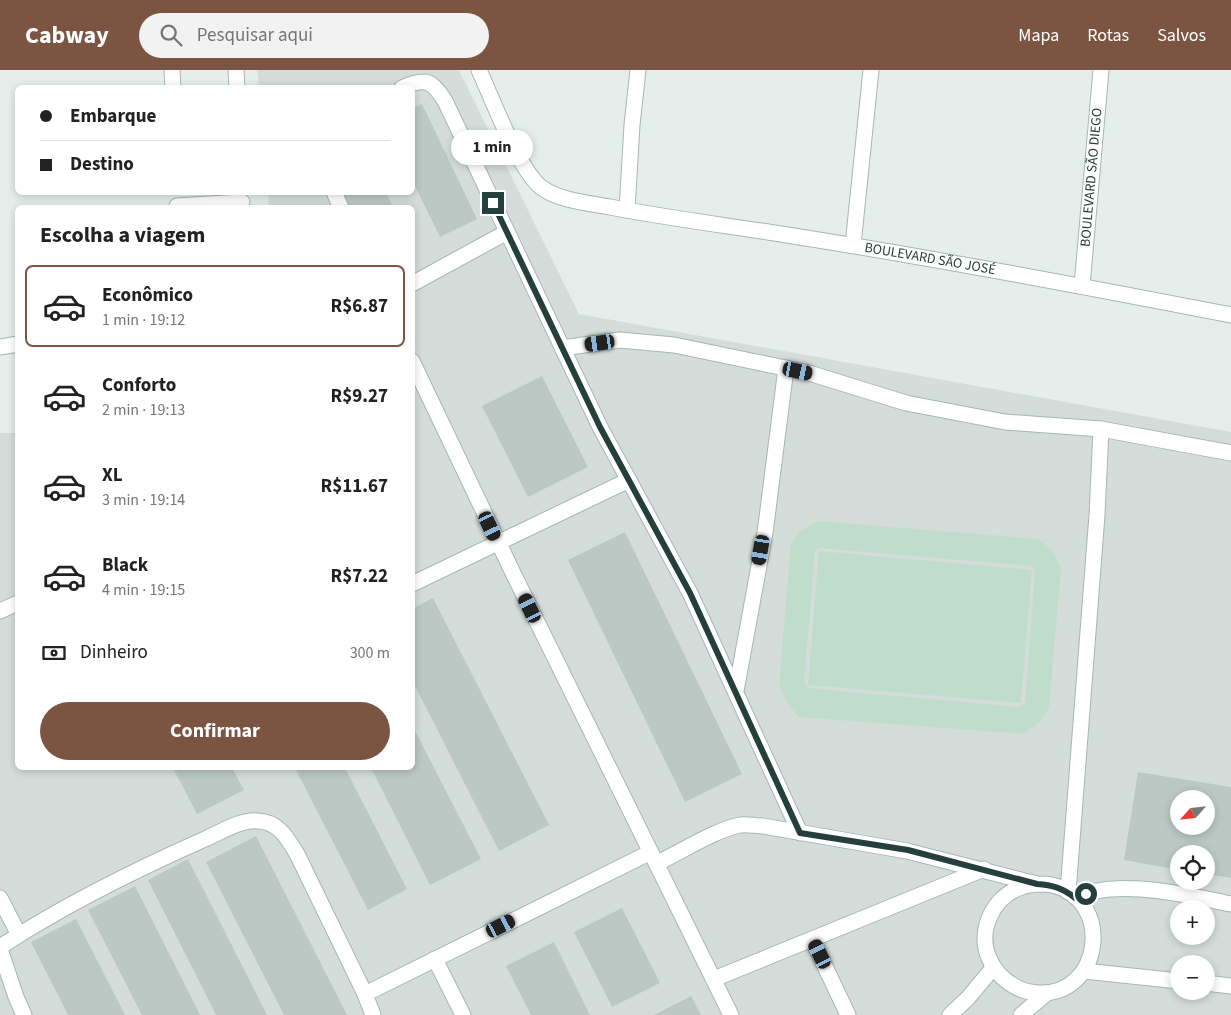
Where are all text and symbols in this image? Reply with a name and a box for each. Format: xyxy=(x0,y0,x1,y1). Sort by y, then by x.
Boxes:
search box xyxy=(139,13,489,58)
text: Cabway xyxy=(25,18,109,53)
icon: search xyxy=(157,21,185,49)
text: Pesquisar aqui xyxy=(197,22,313,49)
text: Mapa xyxy=(1018,23,1059,48)
text: Rotas xyxy=(1087,23,1129,48)
text: Salvos xyxy=(1157,23,1206,48)
text: Embarque xyxy=(70,103,156,130)
street label: BOULEVARD SÃO DIEGO xyxy=(1075,107,1108,248)
callout: 1 min xyxy=(452,131,534,166)
text: 1 min xyxy=(473,136,511,158)
text: Destino xyxy=(70,151,134,178)
route end xyxy=(482,192,504,214)
text: Escolha a viagem xyxy=(40,219,205,251)
street label: BOULEVARD SÃO JOSÉ xyxy=(863,238,997,280)
text: Econômico xyxy=(102,282,193,309)
icon: car xyxy=(42,284,87,329)
text: R$6.87 xyxy=(331,293,388,320)
text: 1 min · 19:12 xyxy=(102,309,185,331)
car xyxy=(584,333,615,353)
car xyxy=(781,361,814,381)
text: Conforto xyxy=(102,372,176,399)
icon: car xyxy=(42,374,87,419)
text: R$9.27 xyxy=(331,383,388,410)
text: 2 min · 19:13 xyxy=(102,399,185,421)
text: XL xyxy=(102,462,123,489)
icon: car xyxy=(42,464,87,509)
text: R$11.67 xyxy=(320,473,388,500)
text: 3 min · 19:14 xyxy=(102,489,185,511)
car xyxy=(476,509,503,543)
car xyxy=(751,534,770,566)
text: Black xyxy=(102,552,148,579)
icon: car xyxy=(42,554,87,599)
text: R$7.22 xyxy=(331,563,388,590)
text: 4 min · 19:15 xyxy=(102,579,185,601)
car xyxy=(516,591,543,625)
icon: cash xyxy=(40,639,68,667)
text: Dinheiro xyxy=(80,639,148,666)
text: 300 m xyxy=(350,642,390,664)
button: Confirmar xyxy=(40,702,390,760)
north arrow xyxy=(1170,790,1215,835)
map controls xyxy=(1170,790,1215,1000)
button: locate xyxy=(1170,845,1215,890)
route start xyxy=(1075,883,1097,905)
button: + xyxy=(1170,900,1215,945)
car xyxy=(484,913,517,939)
car xyxy=(806,937,833,971)
button: − xyxy=(1170,955,1215,1000)

